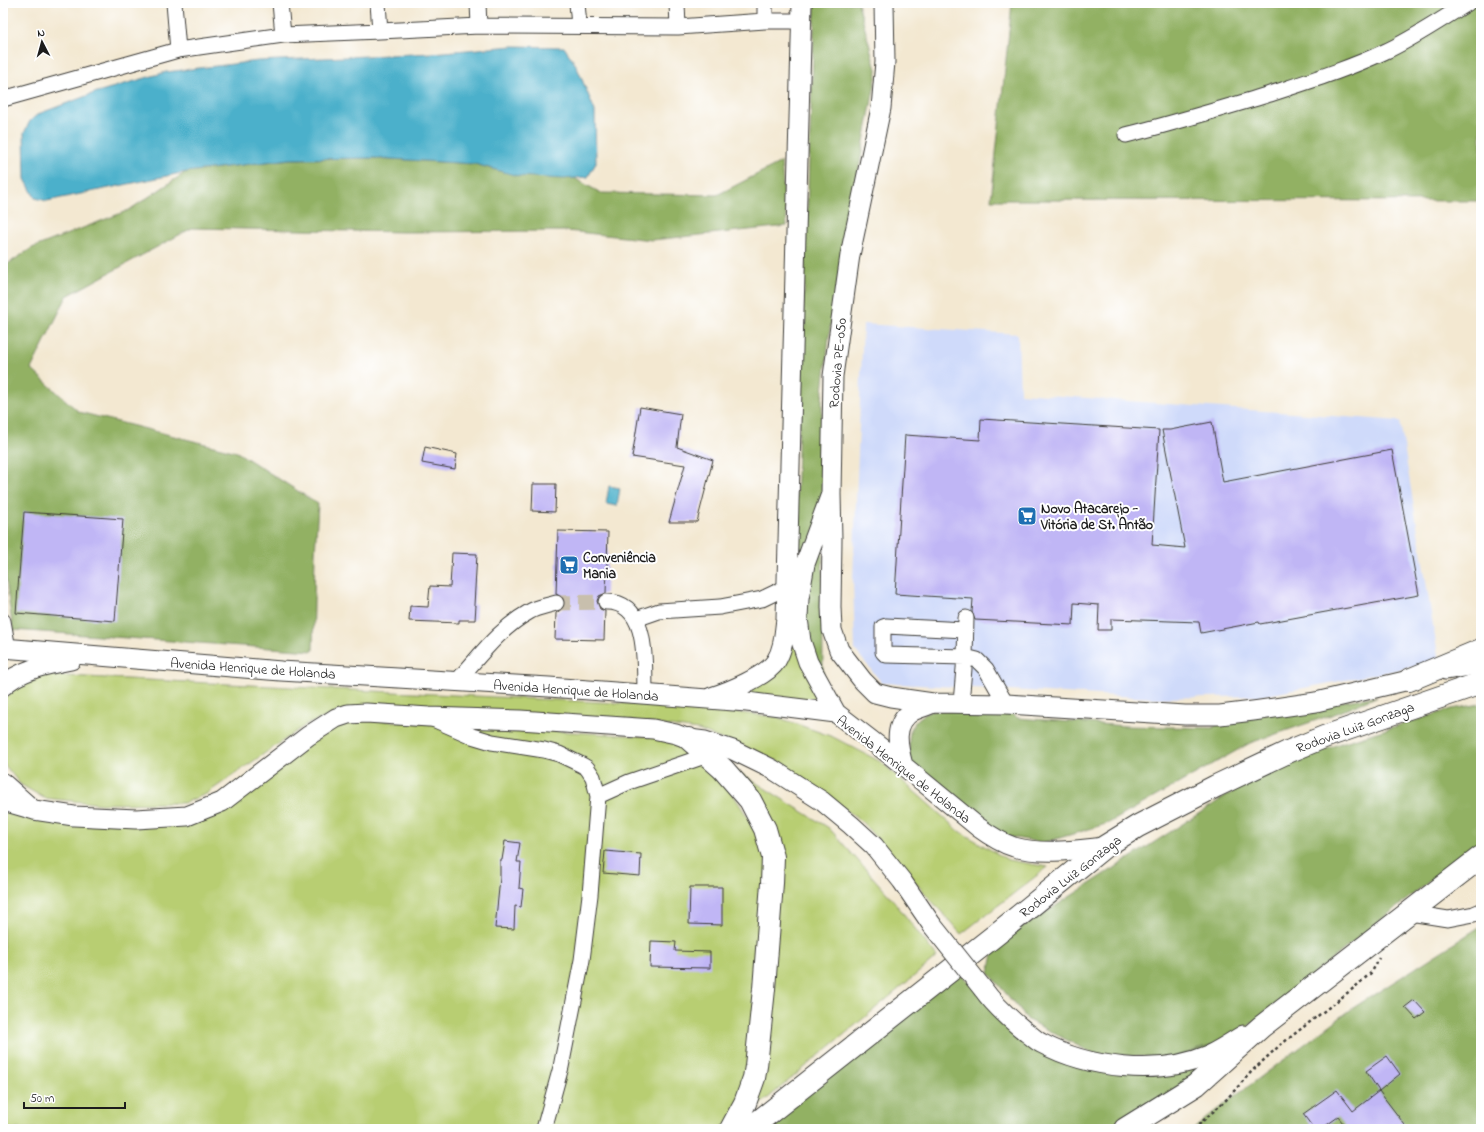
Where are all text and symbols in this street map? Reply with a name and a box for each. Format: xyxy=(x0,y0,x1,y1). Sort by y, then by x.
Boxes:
north arrow xyxy=(22,22,62,62)
text: N xyxy=(37,25,46,41)
street label: Rodovia PE-050 xyxy=(824,317,853,409)
place label: Novo Atacarejo - Vitória de St. Antão xyxy=(1040,499,1153,536)
supermarket icon: Novo Atacarejo - Vitória de St. Antão xyxy=(1016,505,1038,527)
place label: Conveniência Mania xyxy=(583,548,656,585)
supermarket icon: Conveniência Mania xyxy=(558,554,580,576)
street label: Avenida Henrique de Holanda xyxy=(170,653,336,686)
street label: Avenida Henrique de Holanda xyxy=(493,675,659,708)
street label: Rodovia Luiz Gonzaga xyxy=(1293,697,1418,760)
street label: Avenida Henrique de Holanda xyxy=(831,711,975,829)
street label: Rodovia Luiz Gonzaga xyxy=(1015,831,1127,925)
scale bar xyxy=(24,1084,125,1110)
text: 50 m xyxy=(30,1090,54,1108)

